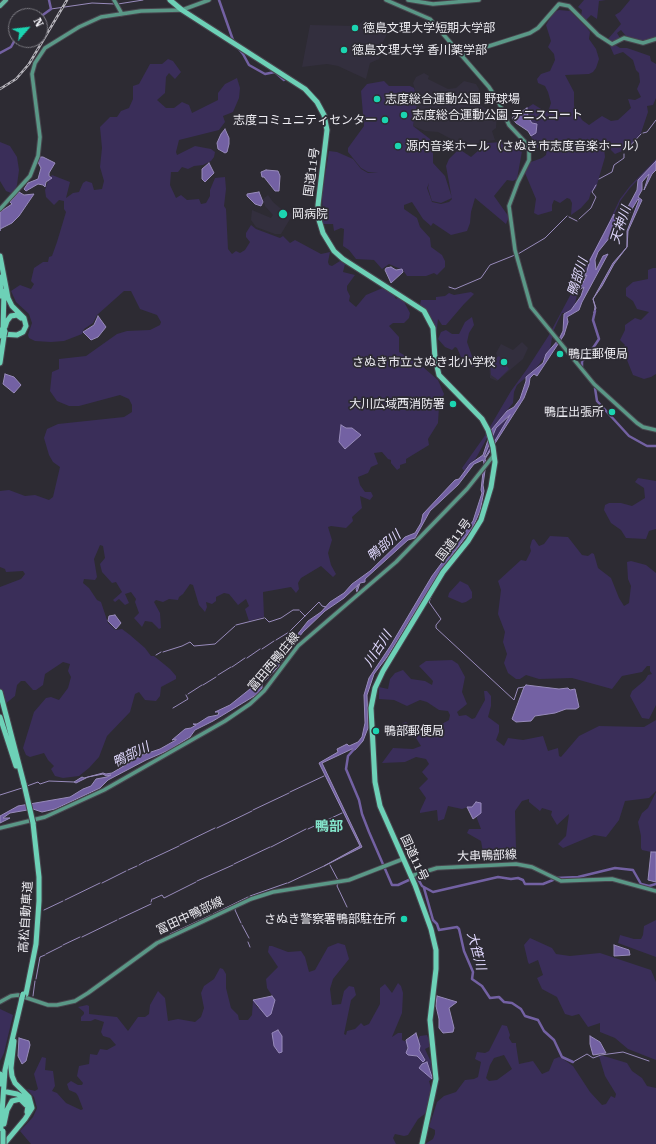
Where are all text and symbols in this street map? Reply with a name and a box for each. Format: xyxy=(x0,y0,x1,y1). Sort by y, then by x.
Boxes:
north arrow xyxy=(8,8,48,48)
text: N xyxy=(30,16,46,29)
place label: 徳島文理大学短期大学部 xyxy=(363,21,495,35)
marker: 徳島文理大学短期大学部 xyxy=(350,23,360,33)
place label: 徳島文理大学 香川薬学部 xyxy=(352,43,487,57)
marker: 徳島文理大学 香川薬学部 xyxy=(339,45,349,55)
place label: 志度総合運動公園 野球場 xyxy=(385,92,520,106)
marker: 志度総合運動公園 野球場 xyxy=(372,94,382,104)
place label: 志度総合運動公園 テニスコート xyxy=(412,108,583,122)
marker: 志度総合運動公園 テニスコート xyxy=(399,110,409,120)
place label: 志度コミュニティセンター xyxy=(233,113,377,127)
marker: 志度コミュニティセンター xyxy=(380,115,390,125)
place label: 源内音楽ホール（さぬき市志度音楽ホール） xyxy=(406,139,646,153)
marker: 源内音楽ホール（さぬき市志度音楽ホール） xyxy=(393,141,403,151)
street label: 国道11号 xyxy=(301,147,323,197)
water label: 天神川 xyxy=(608,204,634,246)
place label: 岡病院 xyxy=(292,207,328,221)
marker: 岡病院 xyxy=(277,208,289,220)
water label: 鴨部川 xyxy=(565,256,591,298)
place label: 鴨庄郵便局 xyxy=(568,347,628,361)
marker: 鴨庄郵便局 xyxy=(555,349,565,359)
place label: さぬき市立さぬき北小学校 xyxy=(352,355,496,369)
marker: さぬき市立さぬき北小学校 xyxy=(499,357,509,367)
place label: 大川広域西消防署 xyxy=(349,397,445,411)
marker: 大川広域西消防署 xyxy=(448,399,458,409)
place label: 鴨庄出張所 xyxy=(544,405,604,419)
marker: 鴨庄出張所 xyxy=(607,407,617,417)
street label: 国道11号 xyxy=(433,516,475,564)
water label: 鴨部川 xyxy=(364,527,404,565)
water label: 川古川 xyxy=(361,628,395,670)
street label: 富田西鴨庄線 xyxy=(245,630,303,694)
place label: 鴨部郵便局 xyxy=(384,724,444,738)
marker: 鴨部郵便局 xyxy=(371,726,381,736)
water label: 鴨部川 xyxy=(110,739,152,771)
district label: 鴨部 xyxy=(315,819,343,835)
street label: 国道11号 xyxy=(397,833,431,883)
street label: 大串鴨部線 xyxy=(457,848,517,864)
street label: 高松自動車道 xyxy=(16,881,36,953)
street label: 富田中鴨部線 xyxy=(154,894,226,938)
place label: さぬき警察署鴨部駐在所 xyxy=(264,912,396,926)
marker: さぬき警察署鴨部駐在所 xyxy=(399,914,409,924)
water label: 大笹川 xyxy=(463,930,489,972)

